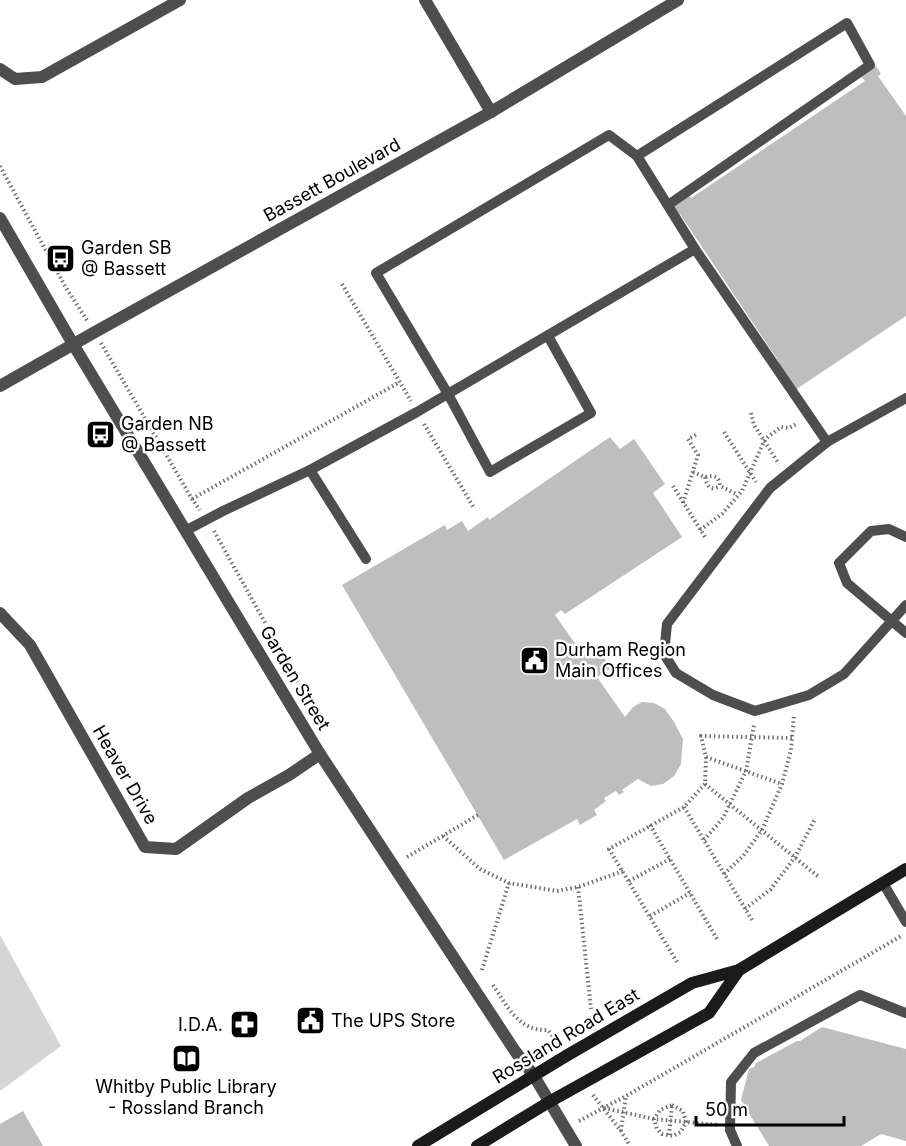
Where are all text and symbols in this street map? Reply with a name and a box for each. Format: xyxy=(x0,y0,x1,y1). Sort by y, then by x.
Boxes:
street label: Bassett Boulevard xyxy=(260,133,404,226)
place label: Garden SB @ Bassett xyxy=(81,237,172,279)
bus stop icon: Garden SB @ Bassett xyxy=(44,242,76,274)
place label: Garden NB @ Bassett xyxy=(121,413,214,455)
bus stop icon: Garden NB @ Bassett xyxy=(84,418,116,450)
street label: Garden Street xyxy=(256,622,335,734)
place label: Durham Region Main Offices xyxy=(555,639,686,681)
public building icon: Durham Region Main Offices xyxy=(518,644,550,676)
street label: Heaver Drive xyxy=(89,722,162,828)
street label: Rossland Road East xyxy=(489,983,643,1088)
public building icon: The UPS Store xyxy=(294,1005,326,1037)
pharmacy icon: I.D.A. xyxy=(228,1009,260,1041)
place label: The UPS Store xyxy=(331,1010,455,1031)
place label: I.D.A. xyxy=(178,1014,223,1035)
library icon: Whitby Public Library - Rossland Branch xyxy=(170,1042,202,1074)
place label: Whitby Public Library - Rossland Branch xyxy=(95,1076,277,1118)
scale bar xyxy=(696,1089,844,1127)
text: 50 m xyxy=(705,1099,748,1120)

